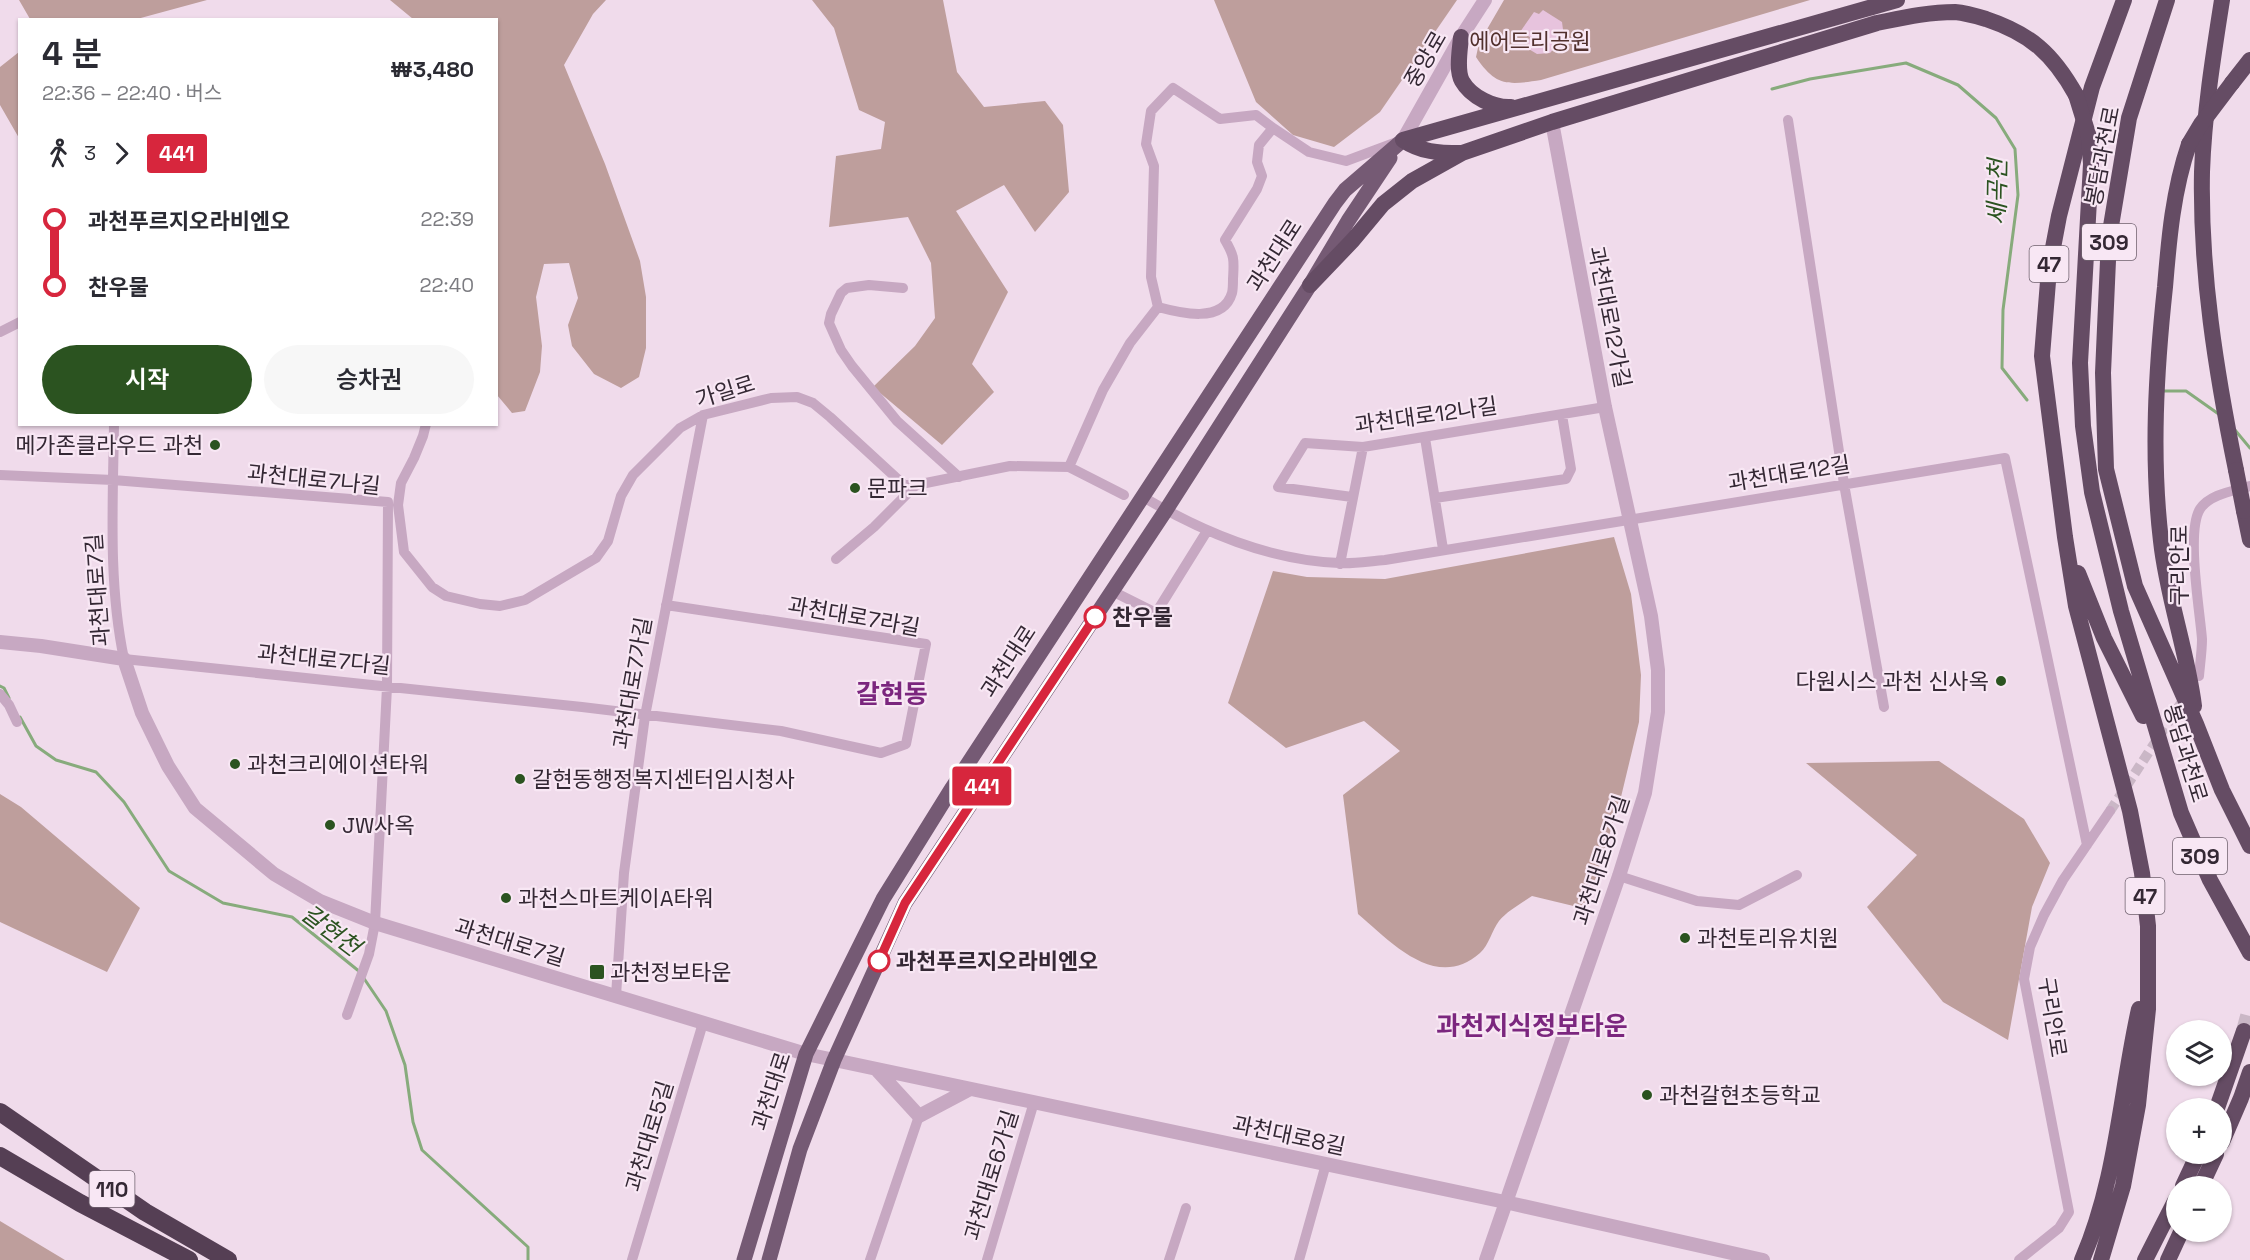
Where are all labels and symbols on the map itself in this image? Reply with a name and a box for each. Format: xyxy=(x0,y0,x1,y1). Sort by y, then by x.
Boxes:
street label: 중앙로 xyxy=(1398,26,1452,92)
park label: 에어드리공원 xyxy=(1469,27,1591,55)
street label: 봉담과천로 xyxy=(2079,104,2125,208)
water label: 세곡천 xyxy=(1981,156,2013,225)
street label: 과천대로 xyxy=(1240,213,1308,297)
road number: 309 xyxy=(2082,224,2136,260)
street label: 과천대로12가길 xyxy=(1583,244,1637,390)
road number: 47 xyxy=(2030,246,2068,282)
street label: 가일로 xyxy=(692,369,758,413)
street label: 과천대로12나길 xyxy=(1353,391,1499,439)
place label: 메가존클라우드 과천 xyxy=(15,431,203,459)
marker: 메가존클라우드 과천 xyxy=(208,438,222,452)
street label: 과천대로12길 xyxy=(1726,449,1852,497)
street label: 과천대로7나길 xyxy=(246,458,382,500)
place label: 문파크 xyxy=(867,474,928,502)
marker: 문파크 xyxy=(848,481,862,495)
street label: 구리안로 xyxy=(2165,525,2193,605)
street label: 과천대로7길 xyxy=(79,532,115,648)
street label: 과천대로7라길 xyxy=(786,591,922,641)
place label: 찬우물 xyxy=(1112,603,1173,631)
marker: 찬우물 xyxy=(1084,606,1106,628)
street label: 과천대로7가길 xyxy=(607,615,657,751)
street label: 과천대로 xyxy=(974,619,1042,703)
street label: 과천대로7다길 xyxy=(256,638,392,680)
place label: 다원시스 과천 신사옥 xyxy=(1796,667,1989,695)
marker: 다원시스 과천 신사옥 xyxy=(1994,674,2008,688)
district label: 갈현동 xyxy=(856,677,928,711)
street label: 봉담과천로 xyxy=(2158,701,2214,805)
place label: 과천크리에이션타워 xyxy=(247,750,429,778)
marker: 과천크리에이션타워 xyxy=(228,757,242,771)
place label: 갈현동행정복지센터임시청사 xyxy=(532,765,795,793)
line badge: 441 xyxy=(948,766,1016,806)
marker: 갈현동행정복지센터임시청사 xyxy=(513,772,527,786)
street label: 과천대로8가길 xyxy=(1567,791,1635,929)
place label: JW사옥 xyxy=(342,811,415,839)
marker: JW사옥 xyxy=(323,818,337,832)
road number: 309 xyxy=(2173,838,2227,874)
road number: 47 xyxy=(2126,878,2164,914)
place label: 과천스마트케이A타워 xyxy=(518,884,714,912)
marker: 과천스마트케이A타워 xyxy=(499,891,513,905)
water label: 갈현천 xyxy=(295,898,369,964)
street label: 과천대로7길 xyxy=(452,912,568,972)
place label: 과천토리유치원 xyxy=(1697,924,1839,952)
marker: 과천토리유치원 xyxy=(1678,931,1692,945)
place label: 과천푸르지오라비엔오 xyxy=(896,947,1098,975)
marker: 과천푸르지오라비엔오 xyxy=(868,950,890,972)
place label: 과천정보타운 xyxy=(610,958,731,986)
marker: 과천정보타운 xyxy=(588,963,606,981)
street label: 구리안로 xyxy=(2033,975,2073,1059)
district label: 과천지식정보타운 xyxy=(1436,1009,1628,1043)
street label: 과천대로 xyxy=(745,1048,797,1134)
street label: 과천대로5길 xyxy=(619,1077,679,1195)
place label: 과천갈현초등학교 xyxy=(1659,1081,1821,1109)
marker: 과천갈현초등학교 xyxy=(1640,1088,1654,1102)
street label: 과천대로6가길 xyxy=(958,1106,1024,1244)
street label: 과천대로8길 xyxy=(1230,1109,1348,1161)
road number: 110 xyxy=(90,1171,134,1207)

